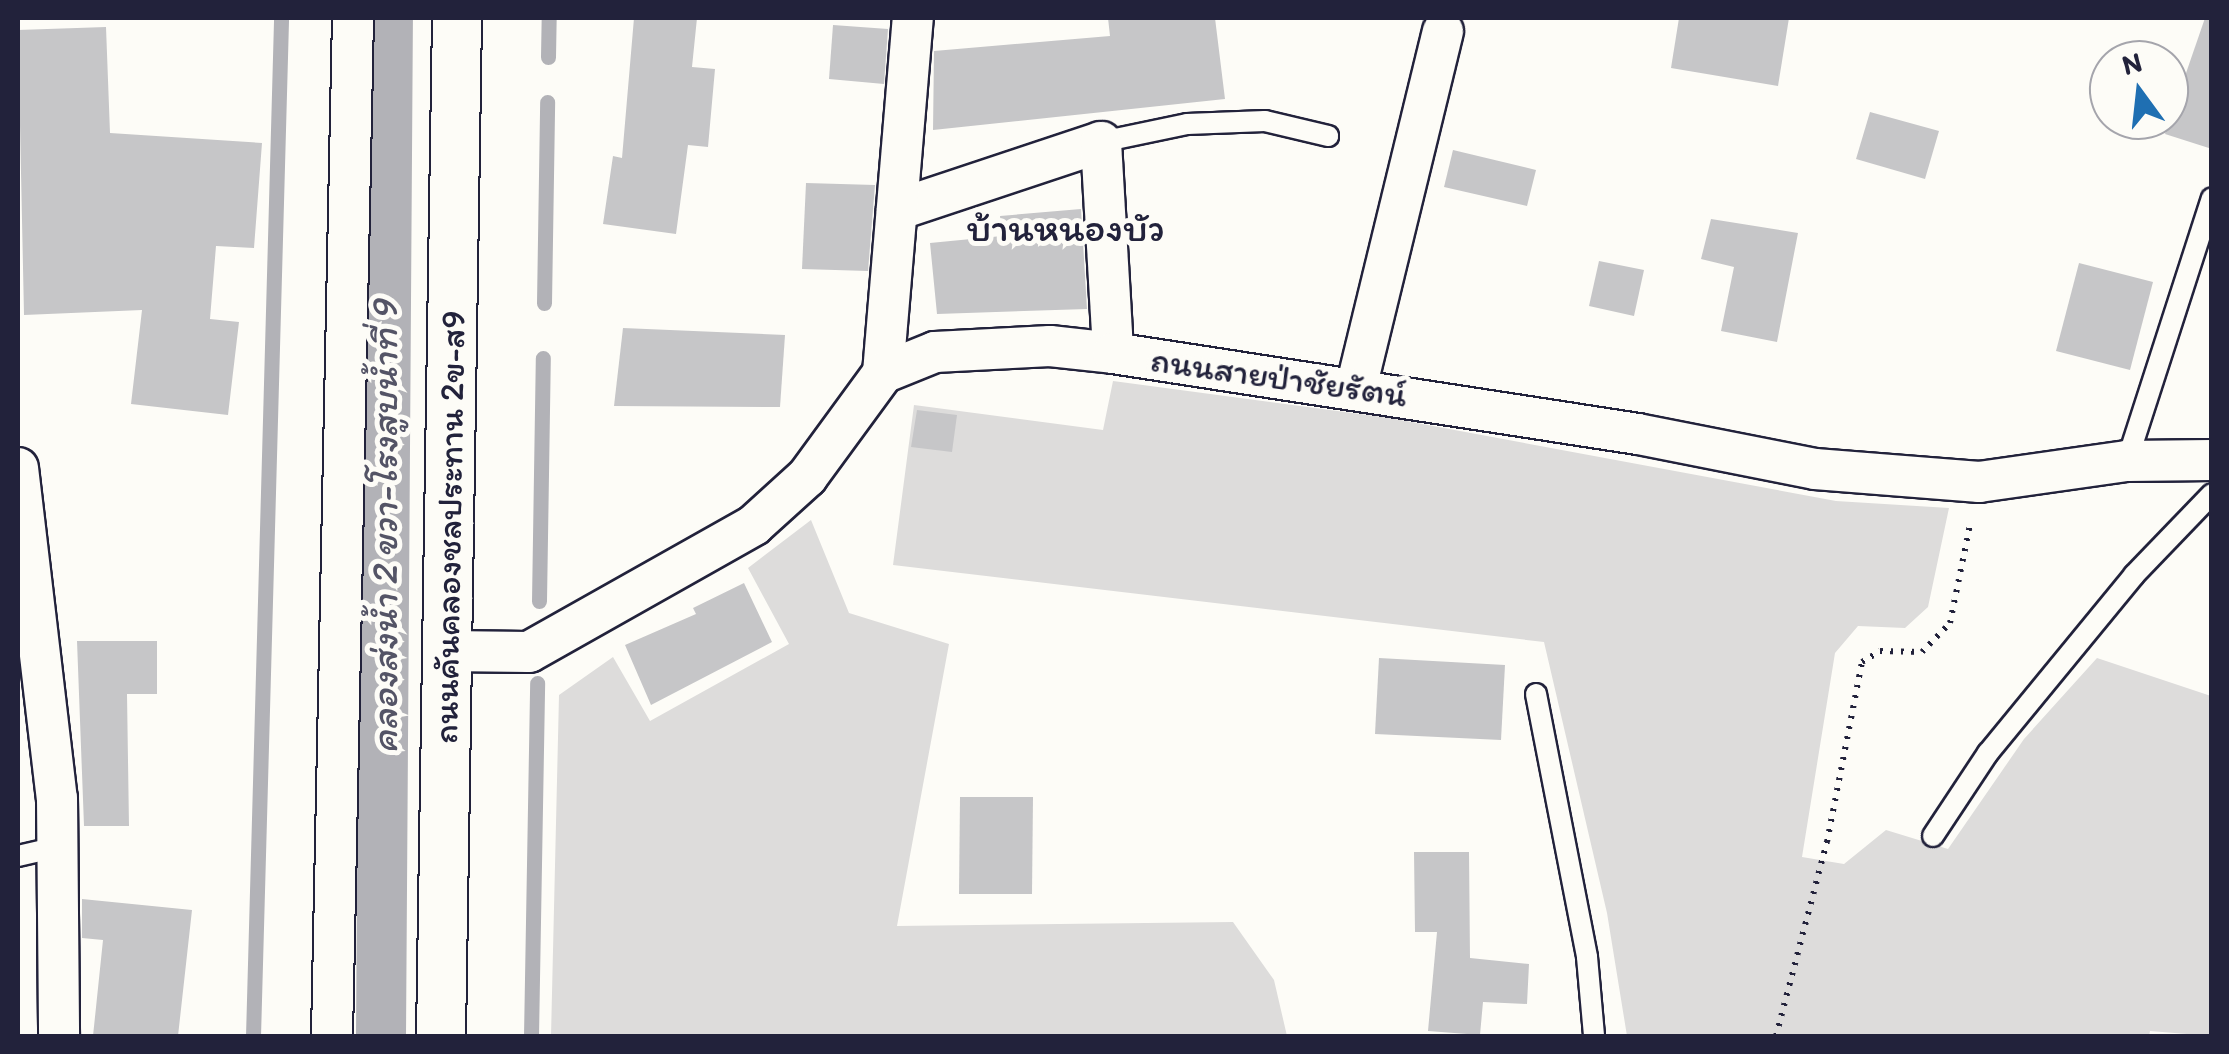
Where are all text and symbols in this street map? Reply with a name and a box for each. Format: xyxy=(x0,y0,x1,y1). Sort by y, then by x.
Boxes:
north arrow xyxy=(2089,40,2189,140)
text: N xyxy=(2118,44,2145,82)
district label: บ้านหนองบัว xyxy=(967,203,1165,251)
water label: คลองส่งน้ำ 2 ขวา-โรงสูบน้ำที่ 9 xyxy=(362,300,408,754)
street label: ถนนคันคลองชลประทาน 2ข-ส9 xyxy=(424,310,474,744)
street label: ถนนสายป่าชัยรัตน์ xyxy=(1148,338,1410,416)

